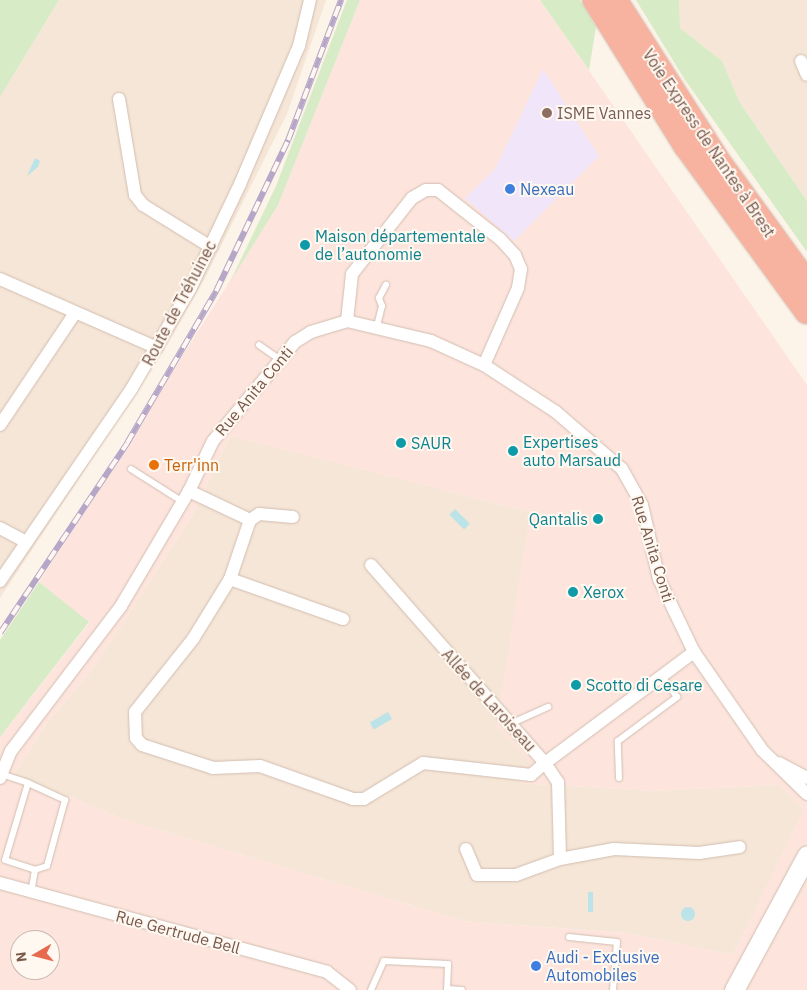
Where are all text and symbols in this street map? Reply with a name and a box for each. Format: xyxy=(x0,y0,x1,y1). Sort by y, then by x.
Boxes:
street label: Voie Express de Nantes à Brest xyxy=(639,45,779,241)
place label: ISME Vannes xyxy=(557,103,651,123)
marker: ISME Vannes xyxy=(541,107,553,119)
place label: Nexeau xyxy=(520,179,574,199)
marker: Nexeau xyxy=(504,183,516,195)
place label: Maison départementale de l’autonomie xyxy=(315,226,485,264)
street label: Route de Tréhuinec xyxy=(138,237,220,369)
marker: Maison départementale de l’autonomie xyxy=(299,239,311,251)
street label: Rue Anita Conti xyxy=(211,342,297,440)
place label: Expertises auto Marsaud xyxy=(523,432,621,470)
place label: SAUR xyxy=(411,433,451,453)
marker: SAUR xyxy=(395,437,407,449)
marker: Expertises auto Marsaud xyxy=(507,445,519,457)
place label: Terr'inn xyxy=(164,455,219,475)
marker: Terr'inn xyxy=(148,459,160,471)
street label: Rue Anita Conti xyxy=(628,493,678,605)
place label: Qantalis xyxy=(529,509,588,529)
marker: Qantalis xyxy=(592,513,604,525)
place label: Xerox xyxy=(583,582,624,602)
marker: Xerox xyxy=(567,586,579,598)
street label: Allée de Laroiseau xyxy=(438,645,540,755)
place label: Scotto di Cesare xyxy=(586,675,703,695)
marker: Scotto di Cesare xyxy=(570,679,582,691)
street label: Rue Gertrude Bell xyxy=(114,906,242,958)
north arrow xyxy=(10,930,60,980)
place label: Audi - Exclusive Automobiles xyxy=(546,947,660,985)
text: N xyxy=(12,951,31,963)
marker: Audi - Exclusive Automobiles xyxy=(530,960,542,972)

